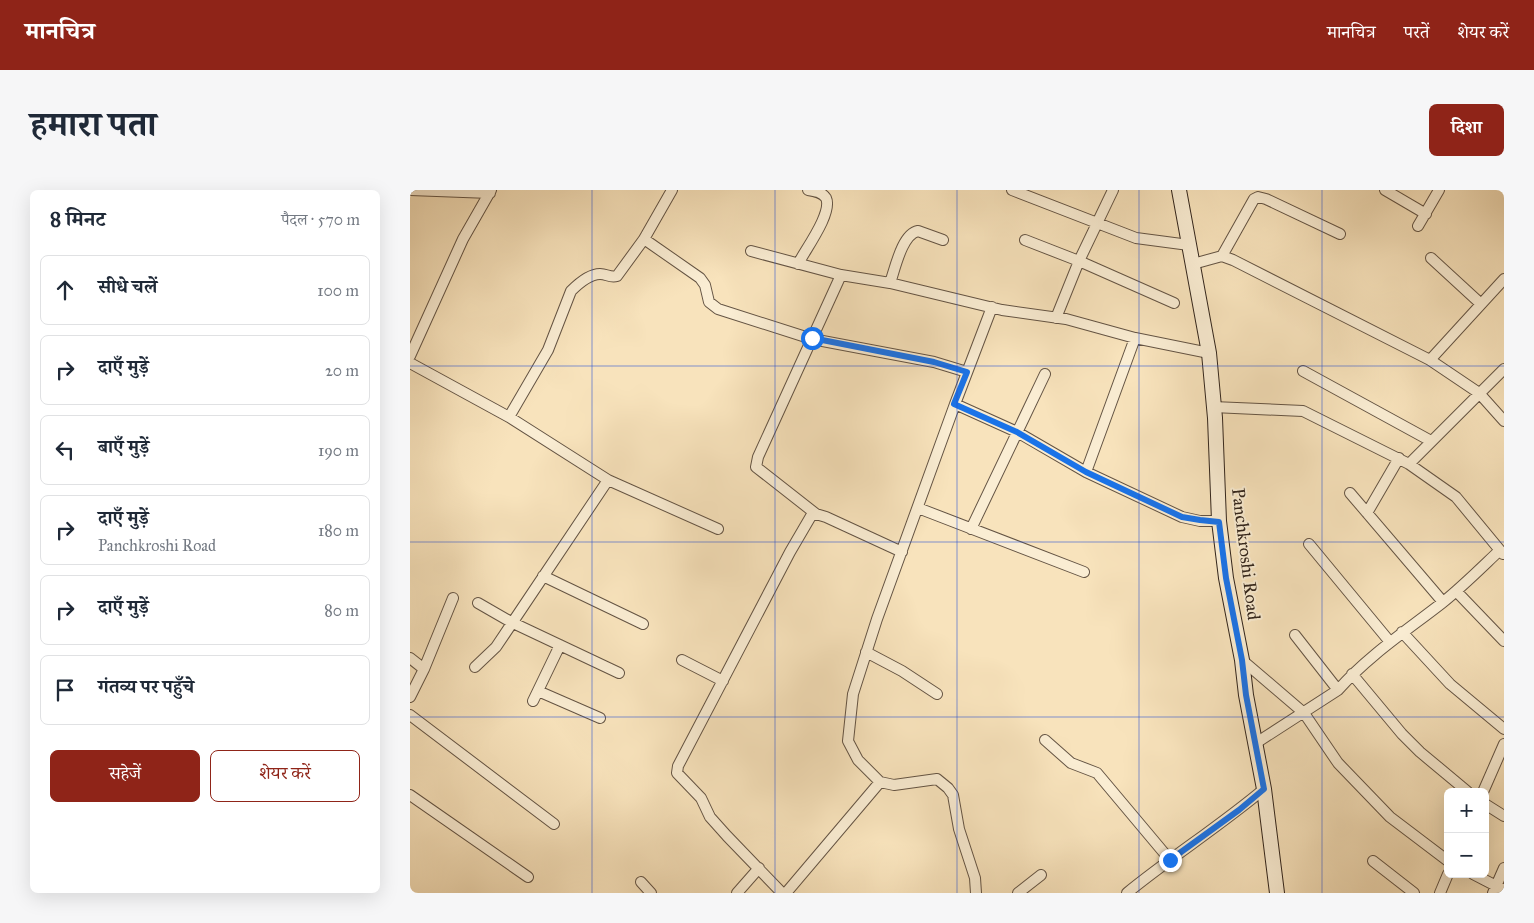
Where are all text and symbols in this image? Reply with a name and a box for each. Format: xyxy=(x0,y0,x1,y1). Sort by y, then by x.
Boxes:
text: मानचित्र xyxy=(25,16,95,46)
text: मानचित्र xyxy=(1327,21,1376,43)
text: परतें xyxy=(1404,21,1429,43)
text: शेयर करें xyxy=(1457,21,1509,43)
text: हमारा पता xyxy=(30,103,157,146)
button: दिशा xyxy=(1429,104,1504,156)
text: 8 मिनट xyxy=(50,206,105,232)
text: पैदल · 570 m xyxy=(281,210,360,229)
text: सीधे चलें xyxy=(98,275,157,298)
icon: ahead xyxy=(51,276,79,304)
text: 100 m xyxy=(317,281,359,300)
route start xyxy=(801,327,824,350)
text: दाएँ मुड़ें xyxy=(98,355,149,378)
icon: right xyxy=(51,356,79,384)
text: 20 m xyxy=(325,361,359,380)
text: बाएँ मुड़ें xyxy=(98,435,149,458)
icon: left xyxy=(51,436,79,464)
text: 190 m xyxy=(318,441,359,460)
street label: Panchkroshi Road xyxy=(1227,487,1265,621)
text: दाएँ मुड़ें xyxy=(98,506,149,529)
icon: right xyxy=(51,516,79,544)
text: 180 m xyxy=(318,521,359,540)
text: Panchkroshi Road xyxy=(98,536,216,555)
text: दाएँ मुड़ें xyxy=(98,595,149,618)
icon: right xyxy=(51,596,79,624)
text: 80 m xyxy=(324,601,359,620)
text: गंतव्य पर पहुँचे xyxy=(98,675,194,698)
icon: arrive xyxy=(51,676,79,704)
button: सहेजें xyxy=(50,750,200,802)
button: शेयर करें xyxy=(210,750,360,802)
map controls xyxy=(1444,788,1489,878)
button: + xyxy=(1444,788,1489,833)
button: − xyxy=(1444,833,1489,878)
route end xyxy=(1159,849,1182,872)

